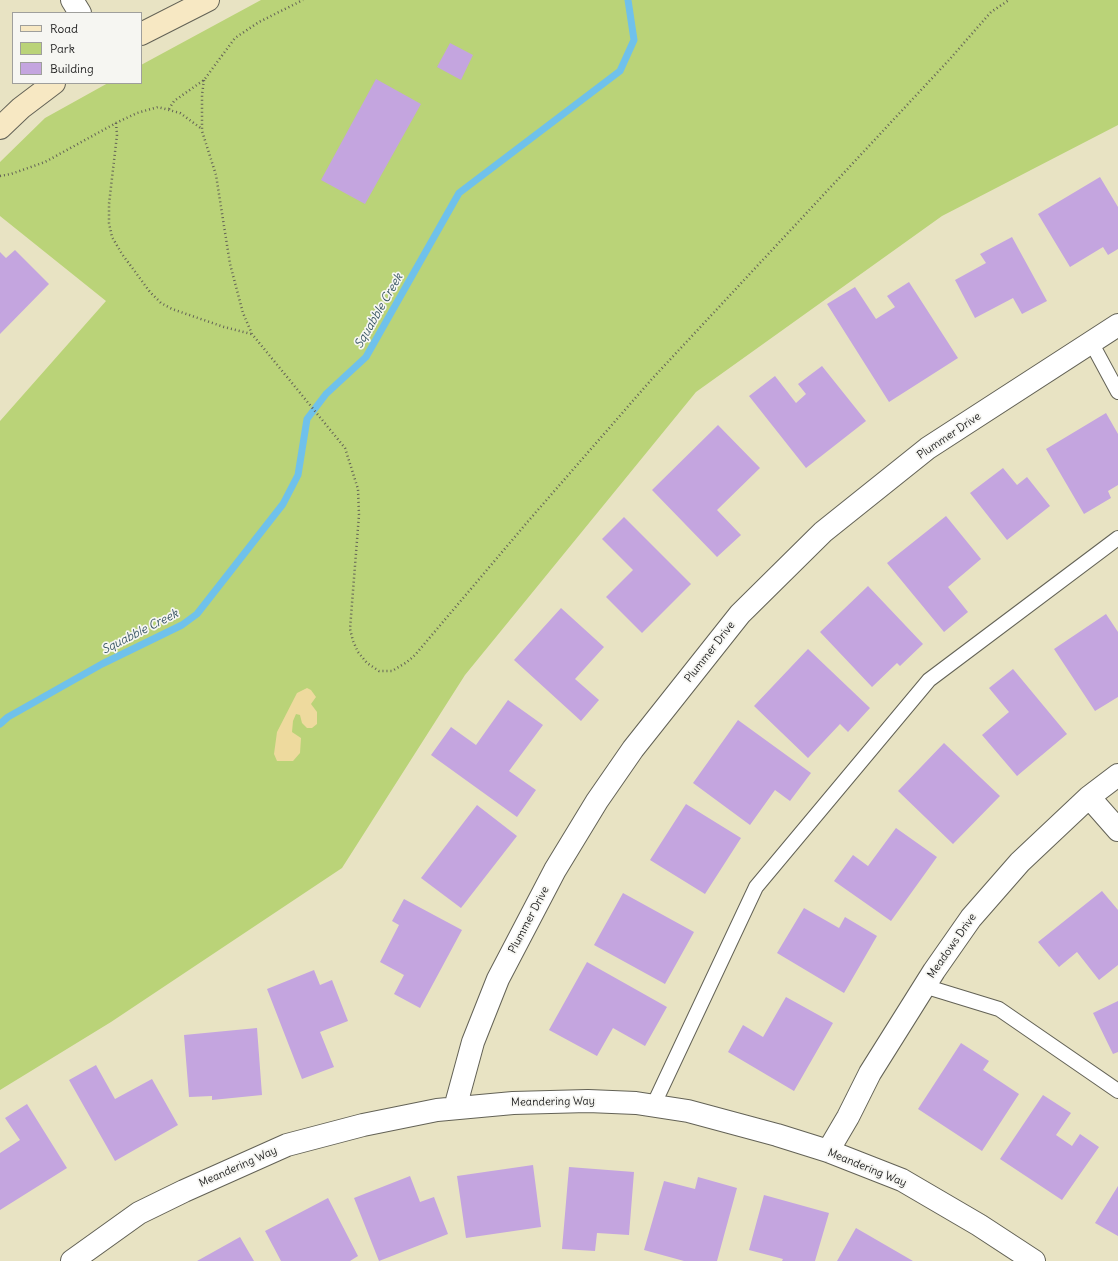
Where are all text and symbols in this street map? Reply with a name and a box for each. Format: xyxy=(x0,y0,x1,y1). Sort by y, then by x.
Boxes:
legend xyxy=(12,12,142,84)
text: Road xyxy=(50,21,78,36)
text: Park xyxy=(50,41,75,56)
text: Building xyxy=(50,61,94,76)
water label: Squabble Creek xyxy=(352,271,406,351)
street label: Plummer Drive xyxy=(915,410,983,462)
water label: Squabble Creek xyxy=(99,607,181,657)
street label: Plummer Drive xyxy=(682,619,738,685)
street label: Plummer Drive xyxy=(506,884,552,956)
street label: Meadows Drive xyxy=(925,911,979,981)
street label: Meandering Way xyxy=(511,1095,595,1109)
street label: Meandering Way xyxy=(197,1144,279,1190)
street label: Meandering Way xyxy=(826,1146,908,1190)

